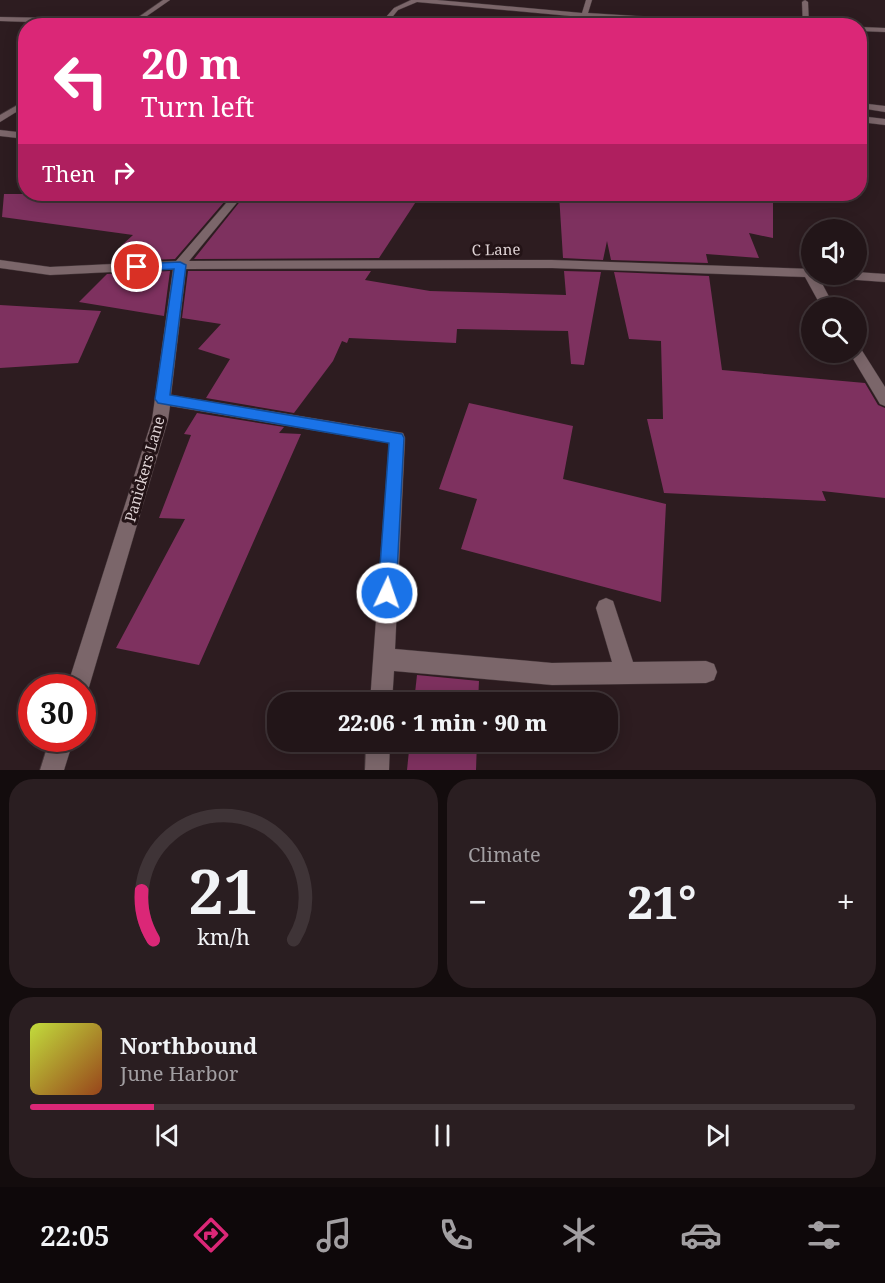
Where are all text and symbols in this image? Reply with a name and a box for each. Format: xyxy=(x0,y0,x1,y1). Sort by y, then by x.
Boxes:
text: 20 m xyxy=(141,34,241,91)
icon: left xyxy=(42,42,120,120)
text: Turn left xyxy=(141,88,254,125)
icon: right xyxy=(107,156,140,189)
text: Then xyxy=(42,158,95,188)
map controls xyxy=(801,219,867,363)
button: sound xyxy=(801,219,867,285)
street label: C Lane xyxy=(472,239,520,259)
pin xyxy=(111,241,162,292)
icon: arrive xyxy=(120,250,153,283)
button: search xyxy=(801,297,867,363)
street label: Panickers Lane xyxy=(119,414,169,524)
position arrow xyxy=(355,561,419,625)
speed limit sign: 30 xyxy=(18,674,96,752)
text: 22:06 · 1 min · 90 m xyxy=(338,707,547,737)
text: Climate xyxy=(468,841,541,868)
text: 21 xyxy=(188,847,259,932)
text: 21° xyxy=(627,871,696,932)
text: − xyxy=(468,879,487,924)
text: + xyxy=(837,879,855,924)
text: km/h xyxy=(197,923,250,952)
text: Northbound xyxy=(120,1030,257,1060)
text: June Harbor xyxy=(120,1060,238,1087)
icon: previous xyxy=(151,1119,184,1152)
icon: pause xyxy=(426,1119,459,1152)
icon: next xyxy=(701,1119,734,1152)
icon: directions xyxy=(190,1214,232,1256)
icon: music xyxy=(313,1214,355,1256)
icon: phone xyxy=(435,1214,477,1256)
icon: climate xyxy=(558,1214,600,1256)
icon: car xyxy=(680,1214,722,1256)
icon: filters xyxy=(803,1214,845,1256)
text: 22:05 xyxy=(40,1217,110,1254)

